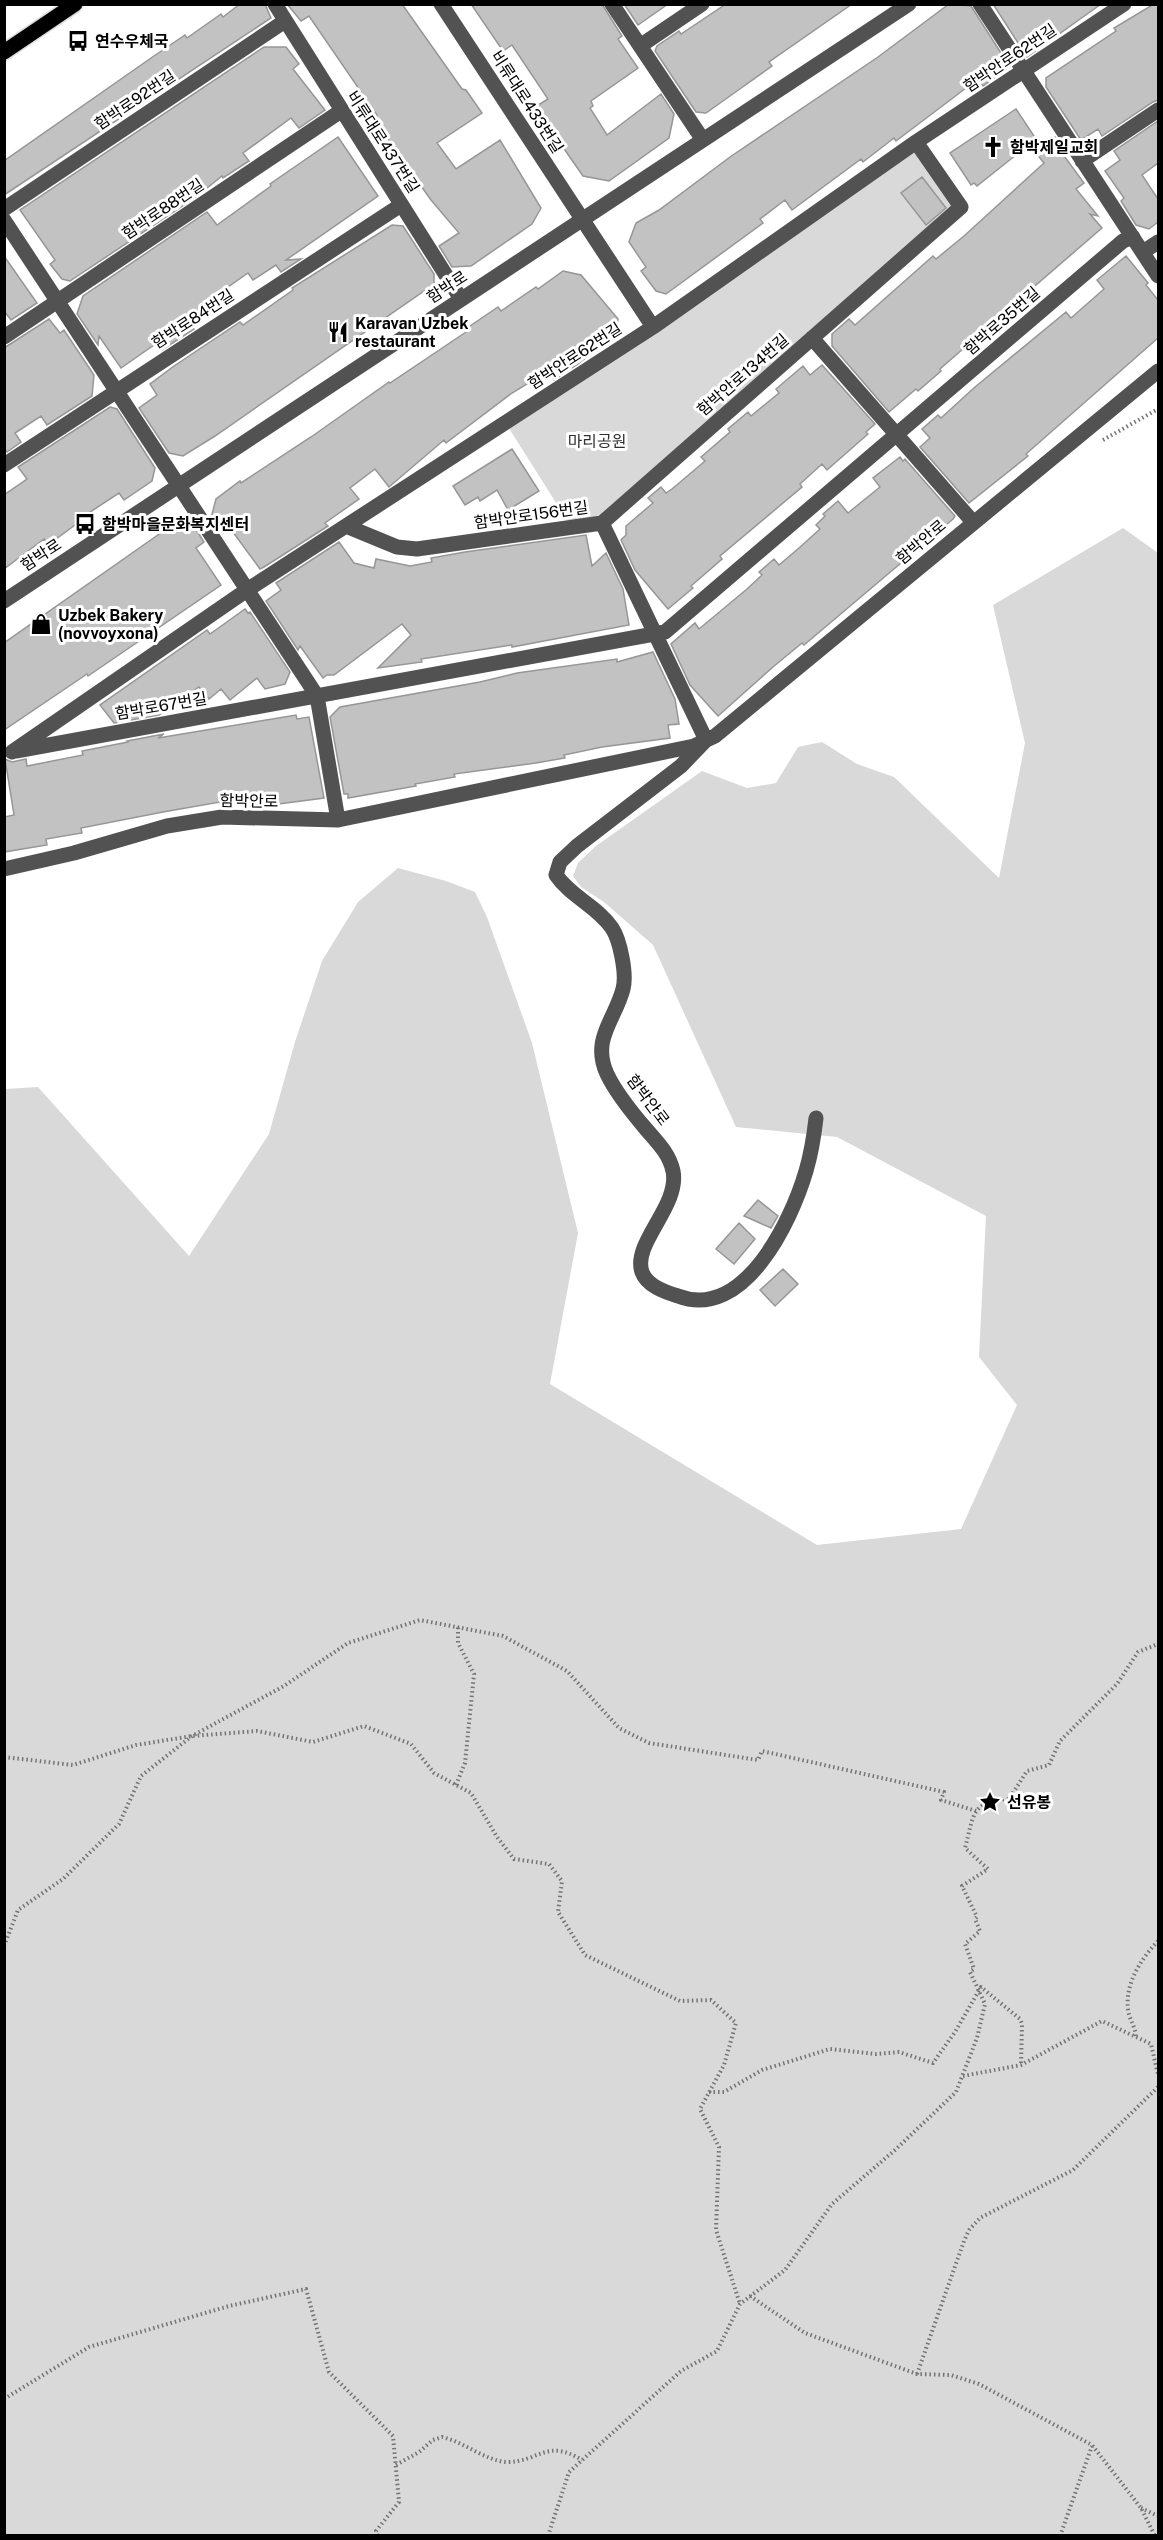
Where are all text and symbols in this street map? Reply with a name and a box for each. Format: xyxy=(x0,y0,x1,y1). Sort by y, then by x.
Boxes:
street label: 함박안로62번길 xyxy=(960,20,1060,96)
bus stop icon: 연수우체국 xyxy=(66,29,90,53)
place label: 연수우체국 xyxy=(95,32,169,51)
street label: 비류대로433번길 xyxy=(487,47,567,157)
street label: 함박로92번길 xyxy=(91,66,179,134)
street label: 비류대로437번길 xyxy=(343,87,423,197)
church icon: 함박제일교회 xyxy=(981,135,1005,159)
place label: 함박제일교회 xyxy=(1010,138,1098,157)
street label: 함박로88번길 xyxy=(119,175,207,243)
street label: 함박로 xyxy=(423,267,471,307)
street label: 함박로35번길 xyxy=(960,283,1044,359)
street label: 함박로84번길 xyxy=(148,285,238,353)
place label: Karavan Uzbek restaurant xyxy=(355,314,468,351)
street label: 함박안로62번길 xyxy=(525,319,625,393)
restaurant icon: Karavan Uzbek restaurant xyxy=(326,320,350,344)
street label: 함박안로134번길 xyxy=(693,330,793,420)
park label: 마리공원 xyxy=(568,432,626,451)
street label: 함박안로156번길 xyxy=(473,498,589,532)
bus stop icon: 함박마을문화복지센터 xyxy=(73,512,97,536)
place label: 함박마을문화복지센터 xyxy=(102,515,249,534)
street label: 함박안로 xyxy=(892,516,950,568)
street label: 함박로 xyxy=(17,535,65,575)
place label: Uzbek Bakery (novvoyxona) xyxy=(58,606,163,643)
shop icon: Uzbek Bakery (novvoyxona) xyxy=(29,612,53,636)
street label: 함박로67번길 xyxy=(114,689,208,723)
street label: 함박안로 xyxy=(219,791,279,811)
street label: 함박안로 xyxy=(623,1071,673,1129)
place icon: 선유봉 xyxy=(978,1790,1002,1814)
place label: 선유봉 xyxy=(1007,1793,1051,1812)

